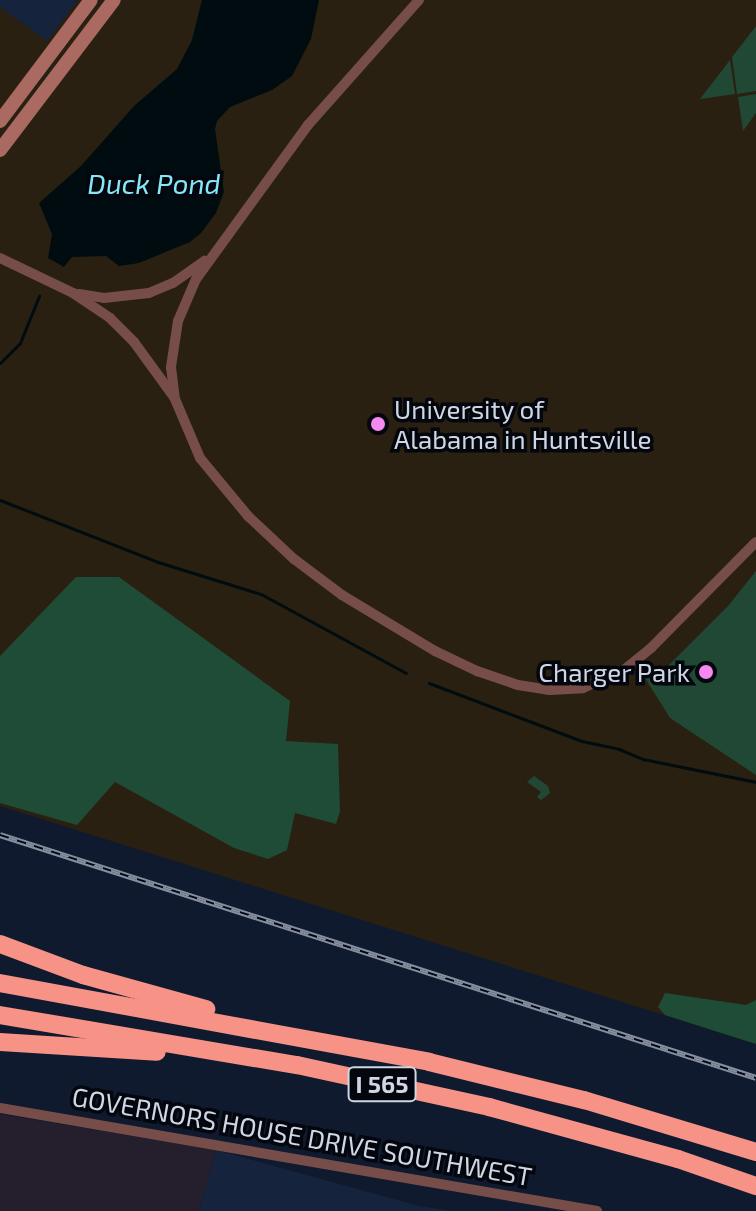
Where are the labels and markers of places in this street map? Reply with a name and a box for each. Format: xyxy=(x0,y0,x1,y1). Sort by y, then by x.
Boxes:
place label: University of Alabama in Huntsville xyxy=(394,393,651,454)
marker: University of Alabama in Huntsville xyxy=(369,415,387,433)
place label: Charger Park xyxy=(538,656,690,688)
marker: Charger Park xyxy=(697,663,715,681)

